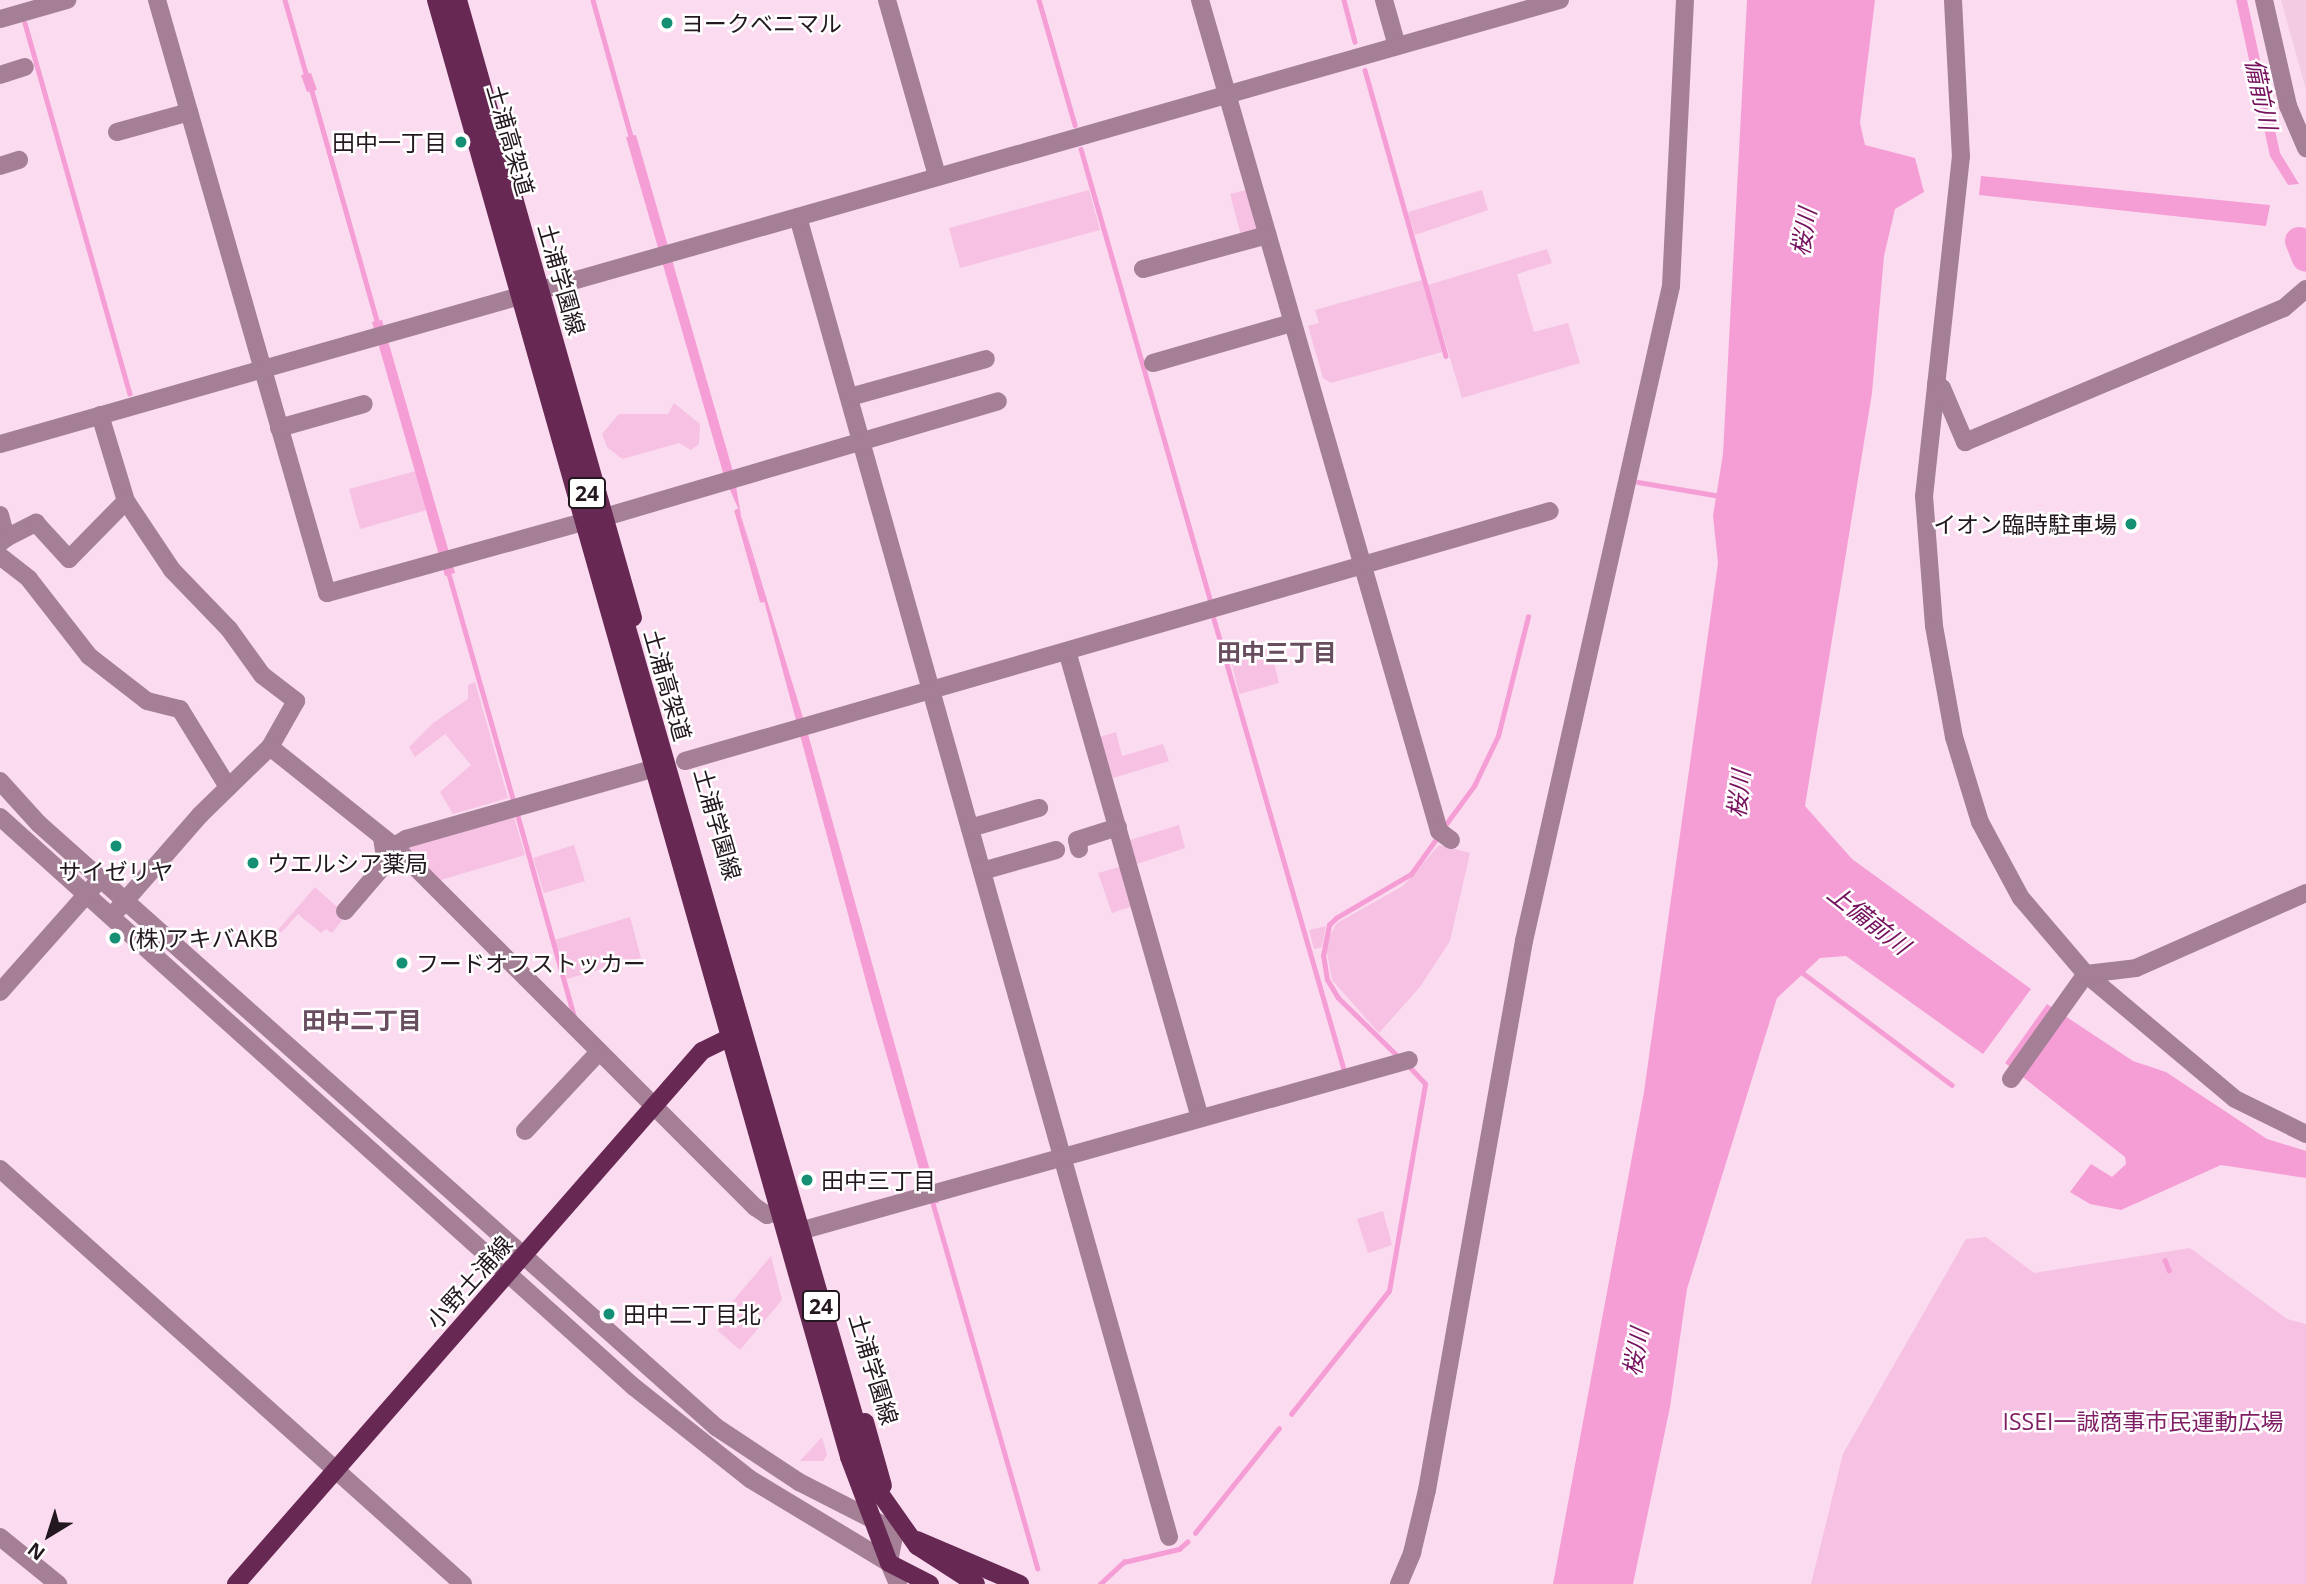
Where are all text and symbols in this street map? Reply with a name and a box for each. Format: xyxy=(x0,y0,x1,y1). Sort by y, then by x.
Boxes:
place label: ヨークベニマル xyxy=(681,9,842,37)
marker: ヨークベニマル xyxy=(659,15,675,31)
water label: 備前川 xyxy=(2240,56,2284,132)
street label: 土浦高架道 xyxy=(482,81,540,199)
place label: 田中一丁目 xyxy=(332,128,447,156)
marker: 田中一丁目 xyxy=(453,134,469,150)
water label: 桜川 xyxy=(1785,206,1821,258)
street label: 土浦学園線 xyxy=(533,220,591,338)
road number: 24 xyxy=(568,476,606,510)
place label: イオン臨時駐車場 xyxy=(1933,510,2117,538)
marker: イオン臨時駐車場 xyxy=(2123,516,2139,532)
street label: 土浦高架道 xyxy=(639,626,697,744)
district label: 田中三丁目 xyxy=(1217,638,1337,666)
street label: 土浦学園線 xyxy=(689,765,747,883)
water label: 桜川 xyxy=(1721,769,1755,819)
marker: サイゼリヤ xyxy=(108,838,124,854)
place label: ウエルシア薬局 xyxy=(267,849,428,877)
marker: ウエルシア薬局 xyxy=(245,855,261,871)
place label: サイゼリヤ xyxy=(59,857,173,885)
water label: 上備前川 xyxy=(1822,878,1916,960)
place label: (株)アキバAKB xyxy=(129,924,278,952)
marker: (株)アキバAKB xyxy=(107,930,123,946)
place label: フードオフストッカー xyxy=(416,949,646,977)
marker: フードオフストッカー xyxy=(394,955,410,971)
district label: 田中二丁目 xyxy=(302,1006,422,1034)
place label: 田中三丁目 xyxy=(821,1166,936,1194)
marker: 田中三丁目 xyxy=(799,1172,815,1188)
street label: 小野土浦線 xyxy=(420,1230,518,1334)
road number: 24 xyxy=(802,1288,840,1324)
place label: 田中二丁目北 xyxy=(623,1300,761,1328)
marker: 田中二丁目北 xyxy=(601,1306,617,1322)
street label: 土浦学園線 xyxy=(844,1310,904,1428)
water label: 桜川 xyxy=(1617,1326,1653,1378)
park label: ISSEI一誠商事市民運動広場 xyxy=(2003,1407,2283,1435)
north arrow xyxy=(14,1500,84,1570)
text: N xyxy=(22,1537,50,1567)

